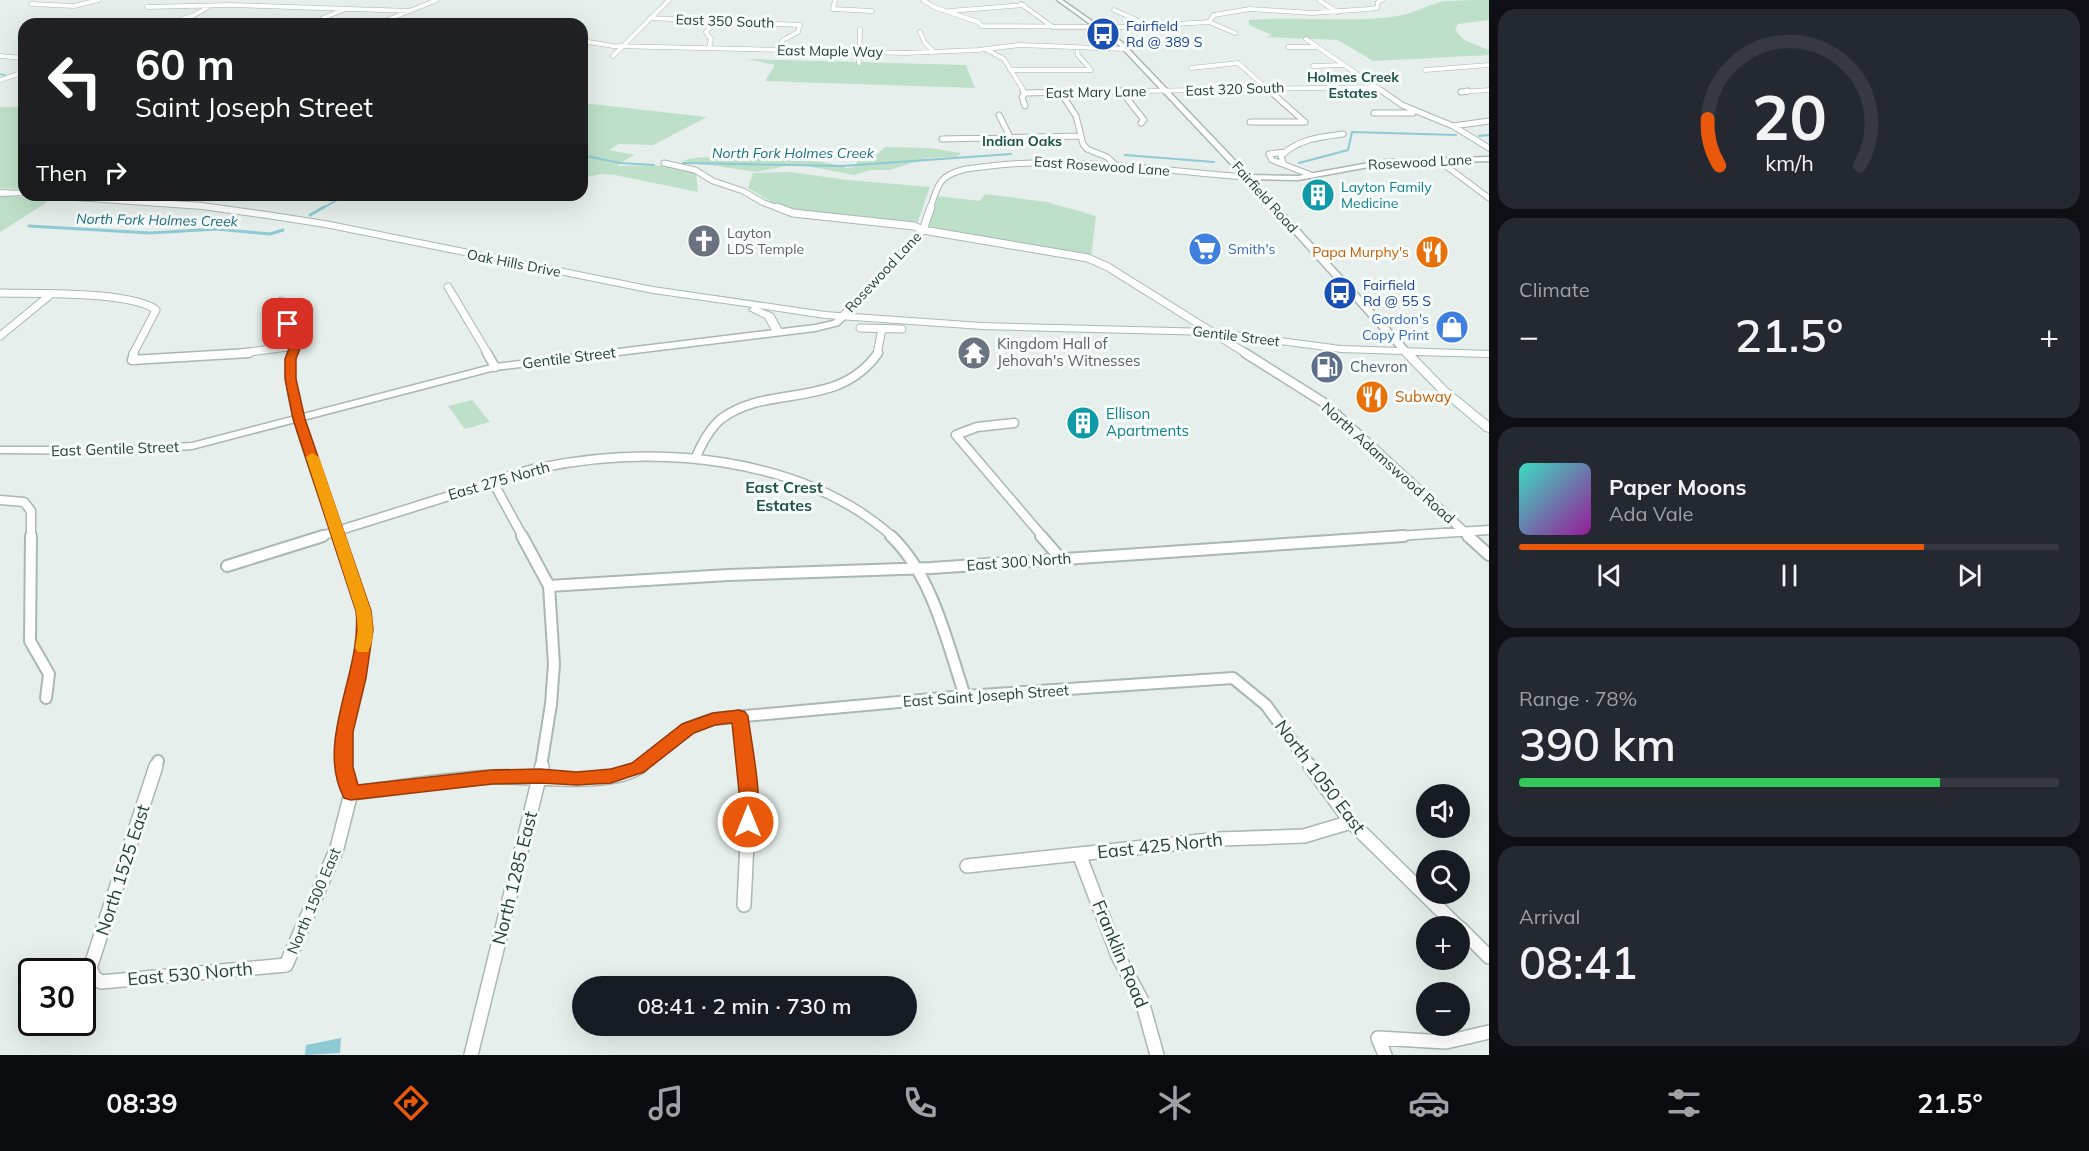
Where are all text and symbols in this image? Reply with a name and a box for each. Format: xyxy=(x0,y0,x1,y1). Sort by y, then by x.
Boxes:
street label: East 350 South xyxy=(675,10,775,32)
bus stop icon: Fairfield Rd @ 389 S xyxy=(1085,16,1121,52)
place label: Fairfield Rd @ 389 S xyxy=(1126,17,1203,51)
text: 60 m xyxy=(135,38,235,91)
street label: East Maple Way xyxy=(777,41,884,61)
icon: left xyxy=(36,42,114,120)
district label: Holmes Creek Estates xyxy=(1307,68,1399,102)
text: 20 xyxy=(1752,77,1826,156)
street label: East 320 South xyxy=(1185,78,1285,100)
street label: East Mary Lane xyxy=(1045,82,1147,102)
text: Saint Joseph Street xyxy=(135,90,373,124)
district label: Indian Oaks xyxy=(982,132,1062,150)
water label: North Fork Holmes Creek xyxy=(712,144,875,162)
text: km/h xyxy=(1765,149,1813,176)
street label: Rosewood Lane xyxy=(1368,150,1472,174)
street label: East Rosewood Lane xyxy=(1034,152,1170,180)
icon: right xyxy=(99,156,132,189)
street label: Fairfield Road xyxy=(1228,157,1302,237)
text: Then xyxy=(36,159,87,187)
building icon: Layton Family Medicine xyxy=(1300,177,1336,213)
place label: Layton Family Medicine xyxy=(1341,178,1432,212)
water label: North Fork Holmes Creek xyxy=(76,210,239,230)
church icon: Layton LDS Temple xyxy=(686,223,722,259)
place label: Layton LDS Temple xyxy=(727,224,804,258)
street label: Rosewood Lane xyxy=(841,228,925,316)
supermarket icon: Smith's xyxy=(1187,231,1223,267)
restaurant icon: Papa Murphy's xyxy=(1414,234,1450,270)
place label: Smith's xyxy=(1228,240,1276,258)
place label: Papa Murphy's xyxy=(1312,243,1409,261)
street label: Oak Hills Drive xyxy=(466,245,562,281)
bus stop icon: Fairfield Rd @ 55 S xyxy=(1322,275,1358,311)
place label: Fairfield Rd @ 55 S xyxy=(1363,276,1431,310)
text: Climate xyxy=(1519,277,1590,302)
pin xyxy=(262,298,313,349)
icon: arrive xyxy=(271,307,304,340)
text: 21.5° xyxy=(1735,307,1843,363)
shop icon: Gordon's Copy Print xyxy=(1434,309,1470,345)
place label: Gordon's Copy Print xyxy=(1362,310,1429,344)
text: − xyxy=(1519,315,1539,356)
text: + xyxy=(2039,315,2059,356)
street label: Gentile Street xyxy=(1191,322,1281,350)
place label: Kingdom Hall of Jehovah's Witnesses xyxy=(997,334,1141,370)
temple icon: Kingdom Hall of Jehovah's Witnesses xyxy=(956,335,992,371)
street label: Gentile Street xyxy=(521,342,617,373)
fuel station icon: Chevron xyxy=(1309,349,1345,385)
place label: Chevron xyxy=(1350,357,1408,376)
restaurant icon: Subway xyxy=(1354,379,1390,415)
place label: Subway xyxy=(1395,387,1452,406)
street label: North Adamswood Road xyxy=(1318,398,1459,527)
place label: Ellison Apartments xyxy=(1106,404,1189,440)
building icon: Ellison Apartments xyxy=(1065,405,1101,441)
street label: East Gentile Street xyxy=(51,437,179,460)
street label: East 275 North xyxy=(446,457,552,504)
text: Paper Moons xyxy=(1609,473,1747,501)
district label: East Crest Estates xyxy=(745,477,823,515)
text: Ada Vale xyxy=(1609,501,1693,526)
street label: East 300 North xyxy=(966,548,1072,575)
icon: previous xyxy=(1593,559,1626,592)
icon: pause xyxy=(1773,559,1806,592)
icon: next xyxy=(1953,559,1986,592)
street label: East Saint Joseph Street xyxy=(902,680,1070,711)
text: Range · 78% xyxy=(1519,686,1637,711)
street label: North 1050 East xyxy=(1270,715,1371,838)
text: 390 km xyxy=(1519,716,1676,772)
map controls xyxy=(1416,784,1470,1036)
button: sound xyxy=(1416,784,1470,838)
position arrow xyxy=(716,790,780,854)
street label: North 1525 East xyxy=(90,801,155,938)
street label: North 1285 East xyxy=(487,809,542,947)
street label: East 425 North xyxy=(1096,827,1224,864)
street label: North 1500 East xyxy=(283,845,345,957)
button: search xyxy=(1416,850,1470,904)
street label: Franklin Road xyxy=(1087,896,1154,1011)
text: Arrival xyxy=(1519,904,1580,929)
button: + xyxy=(1416,916,1470,970)
text: 08:41 xyxy=(1519,934,1638,990)
street label: East 530 North xyxy=(126,957,254,990)
speed limit sign: 30 xyxy=(18,958,96,1036)
button: − xyxy=(1416,982,1470,1036)
text: 08:41 · 2 min · 730 m xyxy=(637,992,852,1020)
icon: directions xyxy=(390,1082,432,1124)
icon: music xyxy=(645,1082,687,1124)
icon: phone xyxy=(899,1082,941,1124)
icon: climate xyxy=(1154,1082,1196,1124)
icon: car xyxy=(1408,1082,1450,1124)
icon: filters xyxy=(1663,1082,1705,1124)
text: 08:39 xyxy=(106,1086,178,1120)
text: 21.5° xyxy=(1917,1086,1983,1120)

